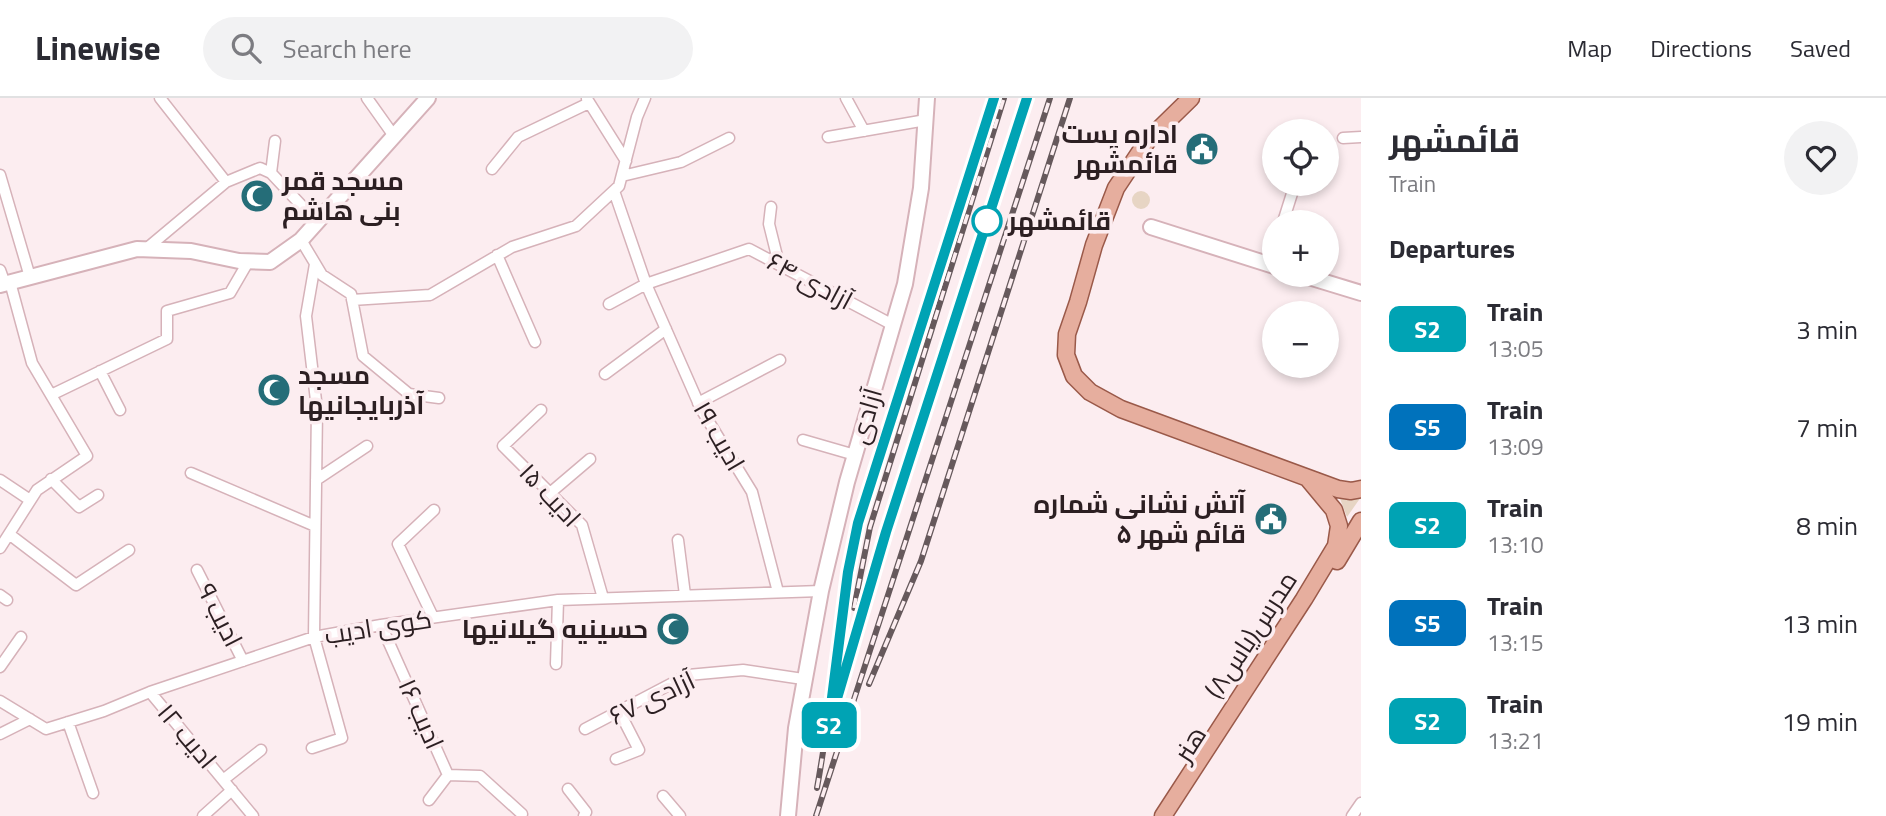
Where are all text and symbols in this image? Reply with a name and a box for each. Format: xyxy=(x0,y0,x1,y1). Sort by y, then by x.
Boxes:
search box xyxy=(203,17,693,80)
text: Linewise xyxy=(35,23,161,73)
icon: search xyxy=(227,29,265,67)
text: Search here xyxy=(283,29,412,68)
text: Map xyxy=(1567,30,1612,66)
text: Directions xyxy=(1650,30,1752,66)
text: Saved xyxy=(1790,30,1851,66)
place label: اداره پست قائمشهر xyxy=(1061,114,1178,183)
text: قائمشهر xyxy=(1389,115,1520,165)
map controls xyxy=(1262,119,1339,378)
button: locate xyxy=(1262,119,1339,196)
button: heart xyxy=(1784,121,1858,195)
public building icon: اداره پست قائمشهر xyxy=(1183,130,1221,168)
place label: مسجد قمر بنی هاشم xyxy=(281,161,404,230)
text: Train xyxy=(1389,166,1436,201)
mosque icon: مسجد قمر بنی هاشم xyxy=(238,177,276,215)
place label: قائمشهر xyxy=(1007,201,1111,240)
marker: قائمشهر xyxy=(972,206,1002,236)
button: + xyxy=(1262,210,1339,287)
text: Departures xyxy=(1389,229,1515,268)
street label: آزادی ۶۴ xyxy=(760,242,860,319)
text: Train xyxy=(1487,292,1543,331)
button: − xyxy=(1262,301,1339,378)
text: 3 min xyxy=(1796,310,1858,349)
text: S2 xyxy=(1414,311,1441,347)
text: 13:05 xyxy=(1487,331,1544,366)
place label: مسجد آذربایجانیها xyxy=(298,355,425,424)
mosque icon: مسجد آذربایجانیها xyxy=(255,371,293,409)
street label: آزادی xyxy=(839,383,892,448)
text: Train xyxy=(1487,390,1543,429)
street label: ادیب ۱۹ xyxy=(684,394,755,478)
text: 7 min xyxy=(1796,408,1858,447)
text: S5 xyxy=(1414,409,1441,445)
text: 13:09 xyxy=(1487,429,1544,464)
street label: ادیب ۱۵ xyxy=(510,454,590,536)
place label: آتش نشانی شماره ۵ قائم شهر xyxy=(1033,484,1247,553)
text: Train xyxy=(1487,488,1543,527)
public building icon: آتش نشانی شماره ۵ قائم شهر xyxy=(1252,500,1290,538)
text: 8 min xyxy=(1796,506,1858,545)
text: S2 xyxy=(1414,507,1441,543)
text: 13:10 xyxy=(1487,527,1544,562)
street label: مدرس(یاس۸) xyxy=(1195,563,1306,706)
street label: ادیب ۹ xyxy=(188,576,253,653)
text: Train xyxy=(1487,586,1543,625)
street label: کوی ادیب xyxy=(322,599,434,654)
text: 13 min xyxy=(1782,604,1858,643)
text: S5 xyxy=(1414,605,1441,641)
place label: حسینیه گیلانیها xyxy=(462,609,648,648)
mosque icon: حسینیه گیلانیها xyxy=(654,610,692,648)
text: 13:15 xyxy=(1487,625,1544,660)
street label: آزادی ۶۷ xyxy=(602,661,701,734)
street label: ادیب ۱۶ xyxy=(389,672,454,756)
text: Train xyxy=(1487,684,1543,723)
street label: ادیب ۱۲ xyxy=(148,694,226,777)
line badge: S2 xyxy=(798,702,860,748)
text: 19 min xyxy=(1782,702,1858,741)
text: S2 xyxy=(1414,703,1441,739)
text: S2 xyxy=(816,707,842,743)
street label: هنر xyxy=(1162,718,1216,771)
text: 13:21 xyxy=(1487,723,1544,758)

